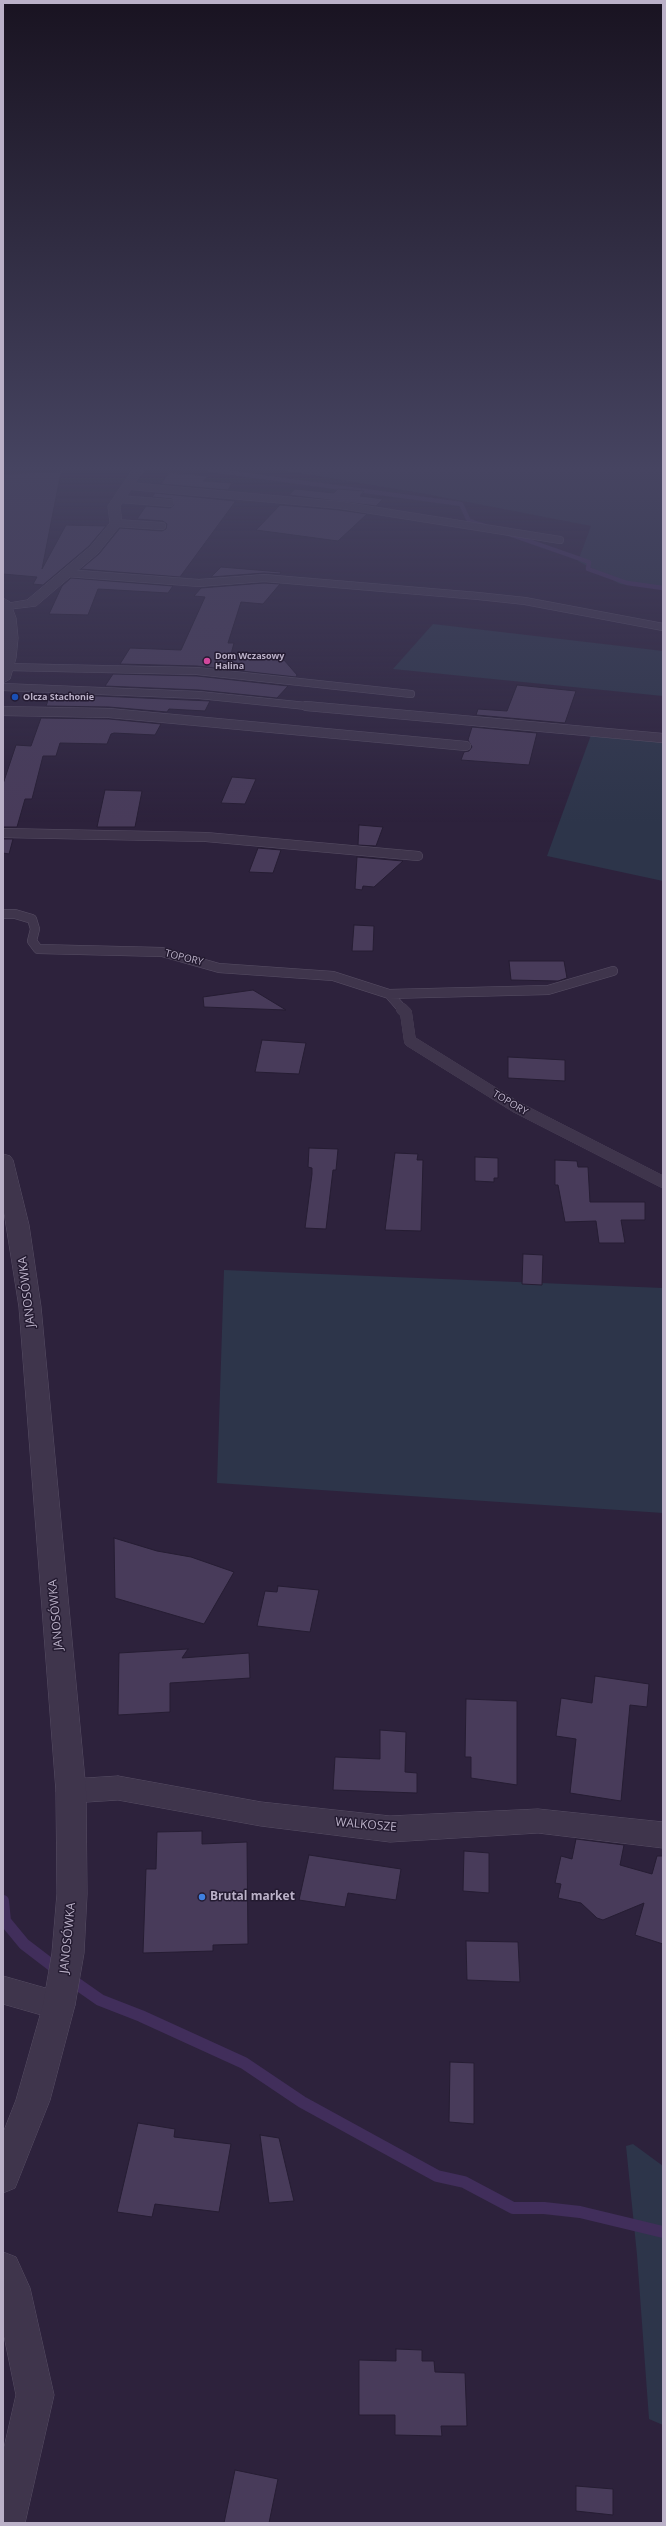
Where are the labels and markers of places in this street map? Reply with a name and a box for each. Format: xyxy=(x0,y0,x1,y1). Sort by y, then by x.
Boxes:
place label: Dom Wczasowy Halina xyxy=(215,651,284,672)
marker: Dom Wczasowy Halina xyxy=(202,656,212,666)
marker: Olcza Stachonie xyxy=(10,692,20,702)
place label: Olcza Stachonie xyxy=(23,692,94,702)
place label: Brutal market xyxy=(210,1890,295,1904)
marker: Brutal market xyxy=(197,1892,207,1902)

